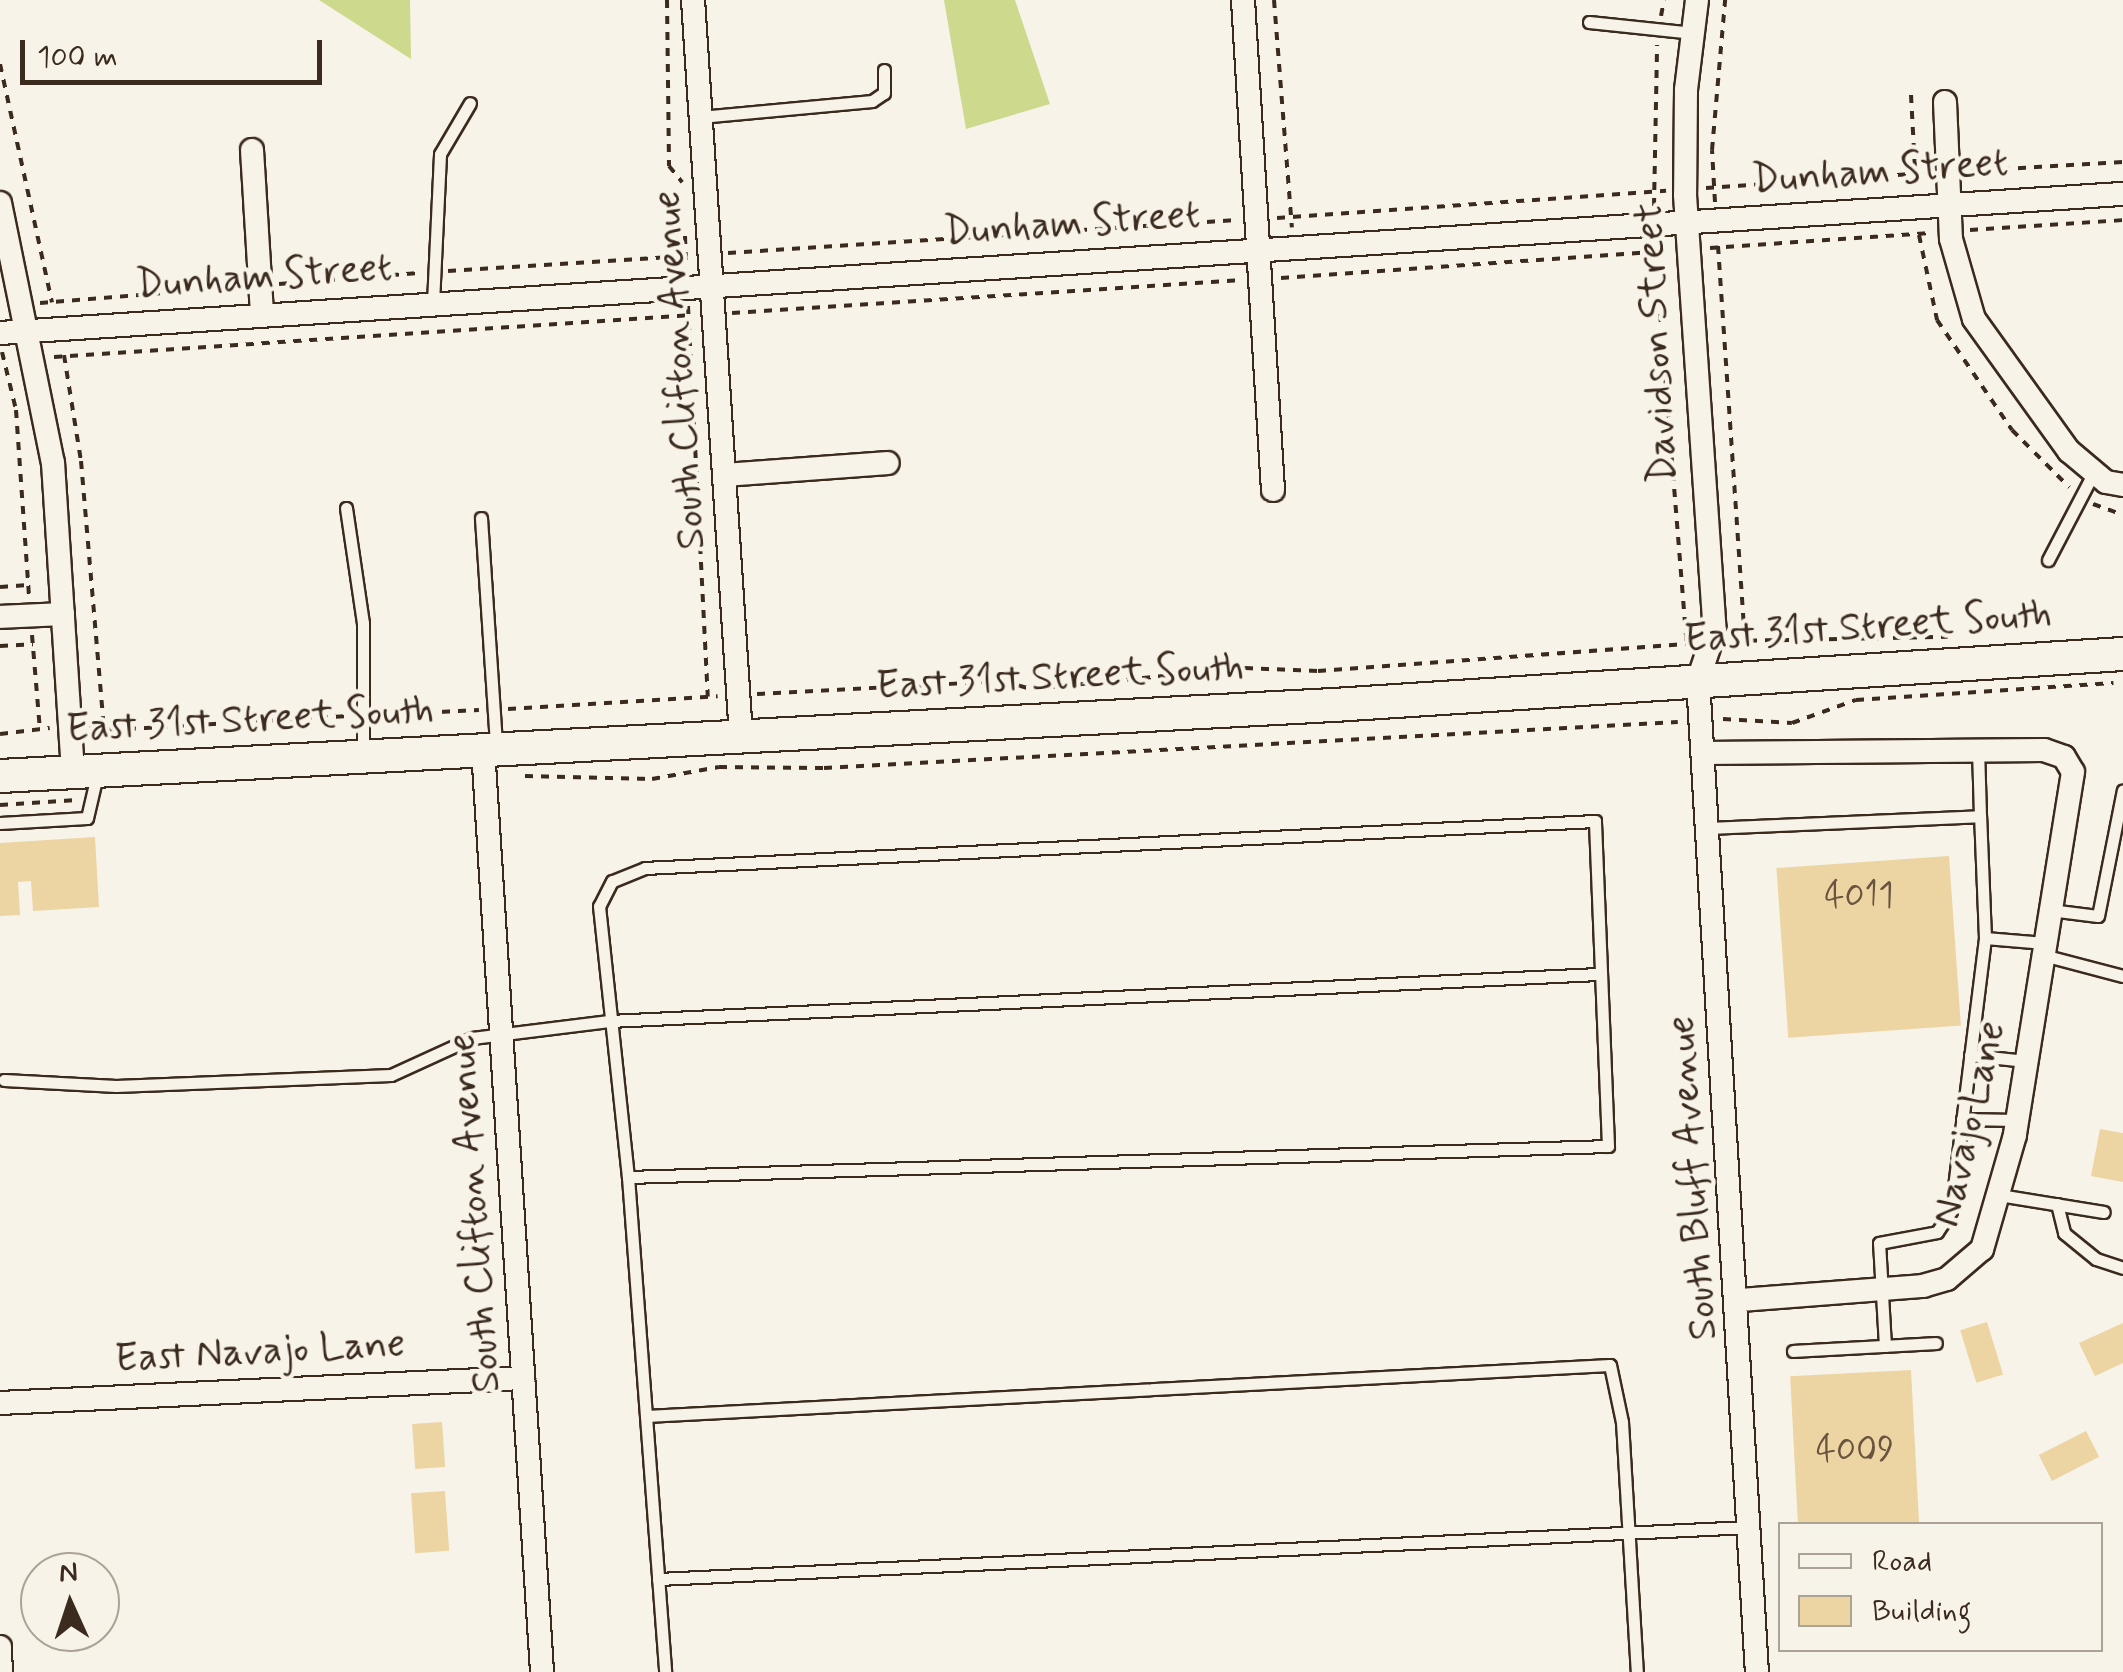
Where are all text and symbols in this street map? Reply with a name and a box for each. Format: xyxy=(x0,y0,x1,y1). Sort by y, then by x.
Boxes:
scale bar xyxy=(25,20,328,82)
text: 100 m xyxy=(37,38,118,77)
street label: Dunham Street xyxy=(1747,139,2013,205)
street label: South Clifton Avenue xyxy=(643,186,717,554)
street label: Dunham Street xyxy=(939,191,1205,257)
street label: Davidson Street xyxy=(1626,203,1688,483)
street label: Dunham Street xyxy=(131,244,397,310)
street label: East 31st Street South xyxy=(1683,590,2053,664)
street label: East 31st Street South xyxy=(875,643,1245,711)
street label: East 31st Street South xyxy=(65,686,435,754)
house number: 4011 xyxy=(1824,875,1894,917)
street label: South Bluff Avenue xyxy=(1658,1017,1728,1339)
street label: Navajo Lane xyxy=(1923,1017,2017,1231)
street label: South Clifton Avenue xyxy=(438,1029,512,1397)
street label: East Navajo Lane xyxy=(114,1320,406,1384)
house number: 4009 xyxy=(1816,1429,1894,1471)
legend xyxy=(1778,1522,2103,1652)
text: Road xyxy=(1872,1542,1932,1581)
north arrow xyxy=(20,1552,120,1652)
text: N xyxy=(58,1555,79,1593)
text: Building xyxy=(1872,1592,1971,1631)

